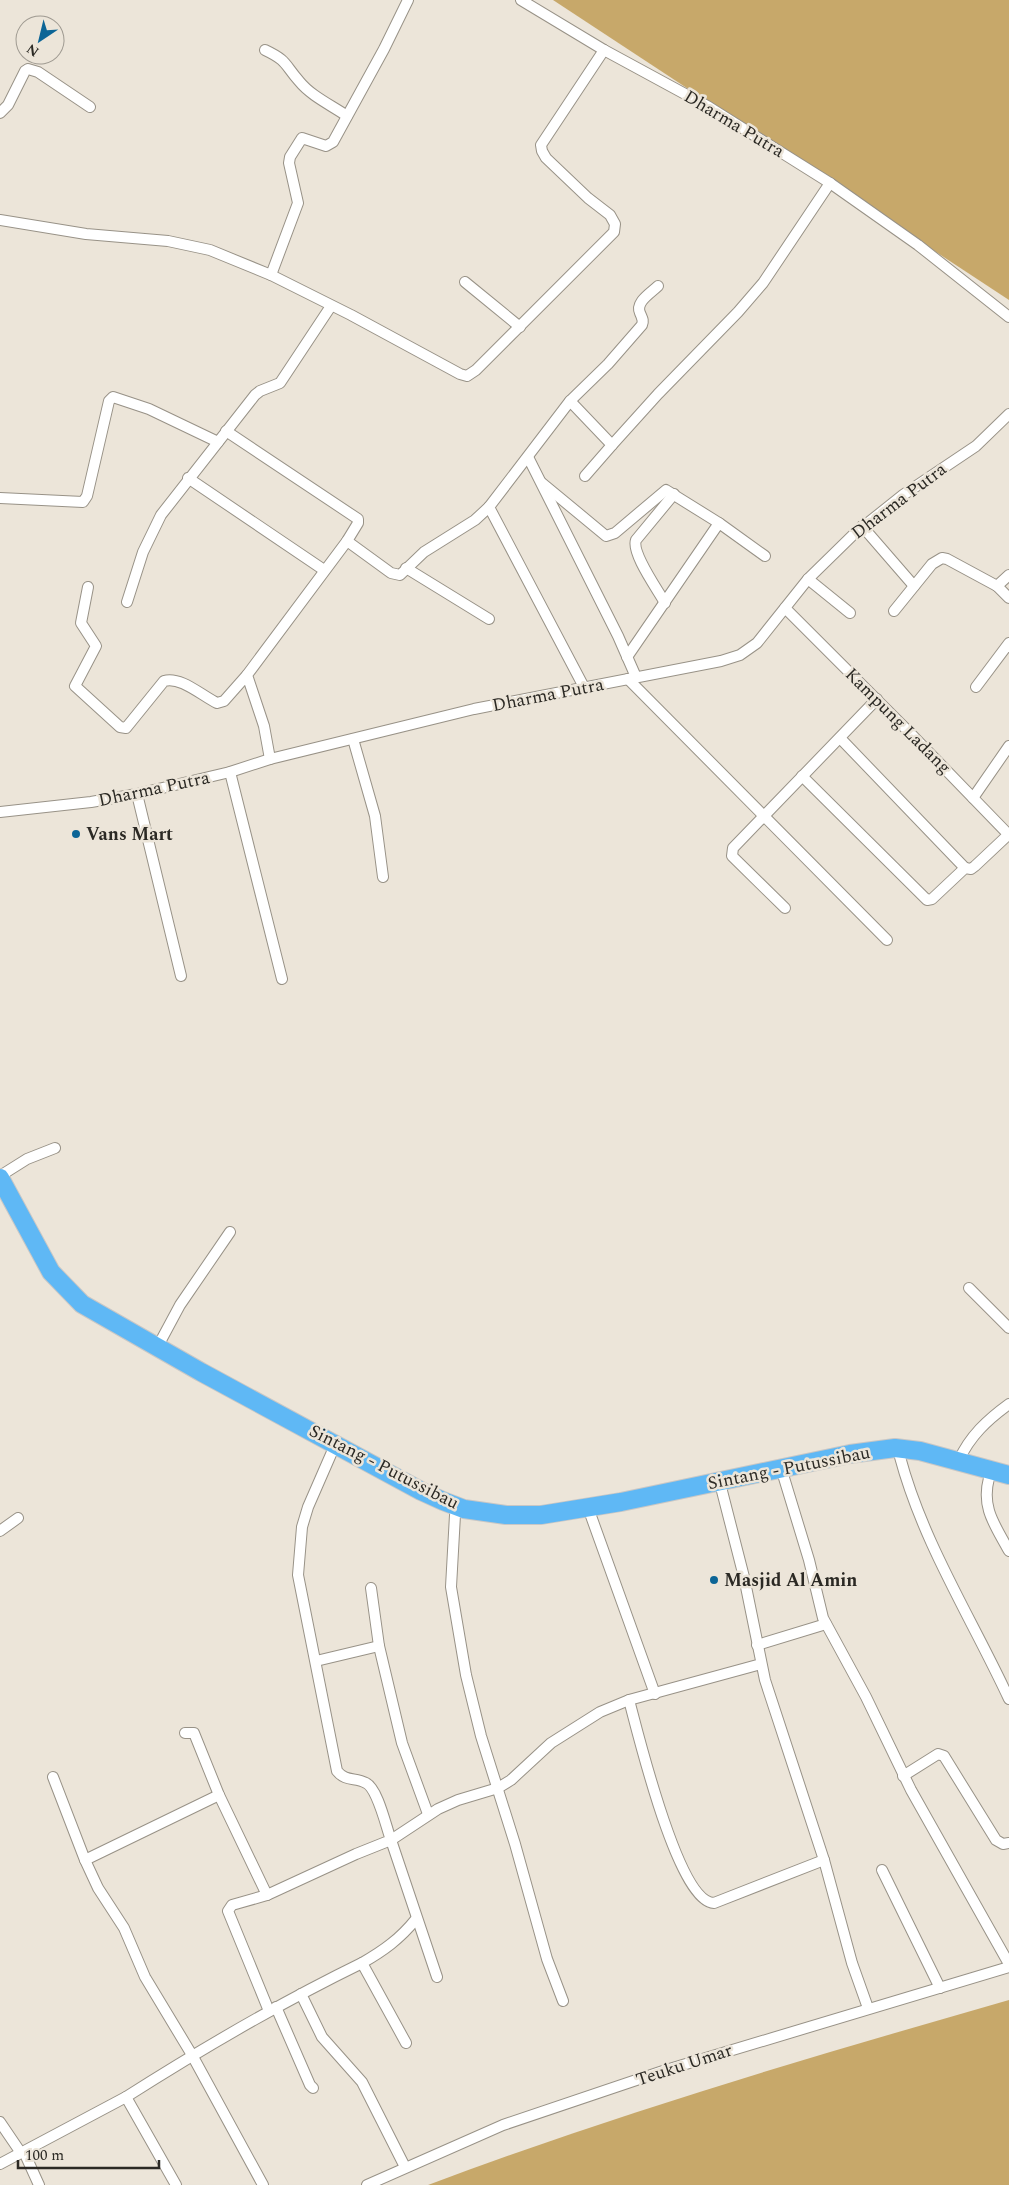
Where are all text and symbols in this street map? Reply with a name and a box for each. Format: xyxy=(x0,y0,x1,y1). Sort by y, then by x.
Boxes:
north arrow xyxy=(15,15,65,65)
text: N xyxy=(22,38,44,62)
street label: Dharma Putra xyxy=(679,83,790,165)
street label: Dharma Putra xyxy=(846,456,952,546)
street label: Kampung Ladang xyxy=(839,662,957,780)
street label: Dharma Putra xyxy=(490,671,606,719)
street label: Dharma Putra xyxy=(96,764,212,814)
place label: Vans Mart xyxy=(86,821,173,848)
marker: Vans Mart xyxy=(70,828,82,840)
street label: Sintang - Putussibau xyxy=(304,1418,464,1516)
street label: Sintang - Putussibau xyxy=(705,1439,873,1497)
place label: Masjid Al Amin xyxy=(724,1567,857,1594)
marker: Masjid Al Amin xyxy=(708,1574,720,1586)
street label: Teuku Umar xyxy=(632,2037,736,2093)
scale bar xyxy=(18,2138,159,2170)
text: 100 m xyxy=(25,2144,64,2167)

